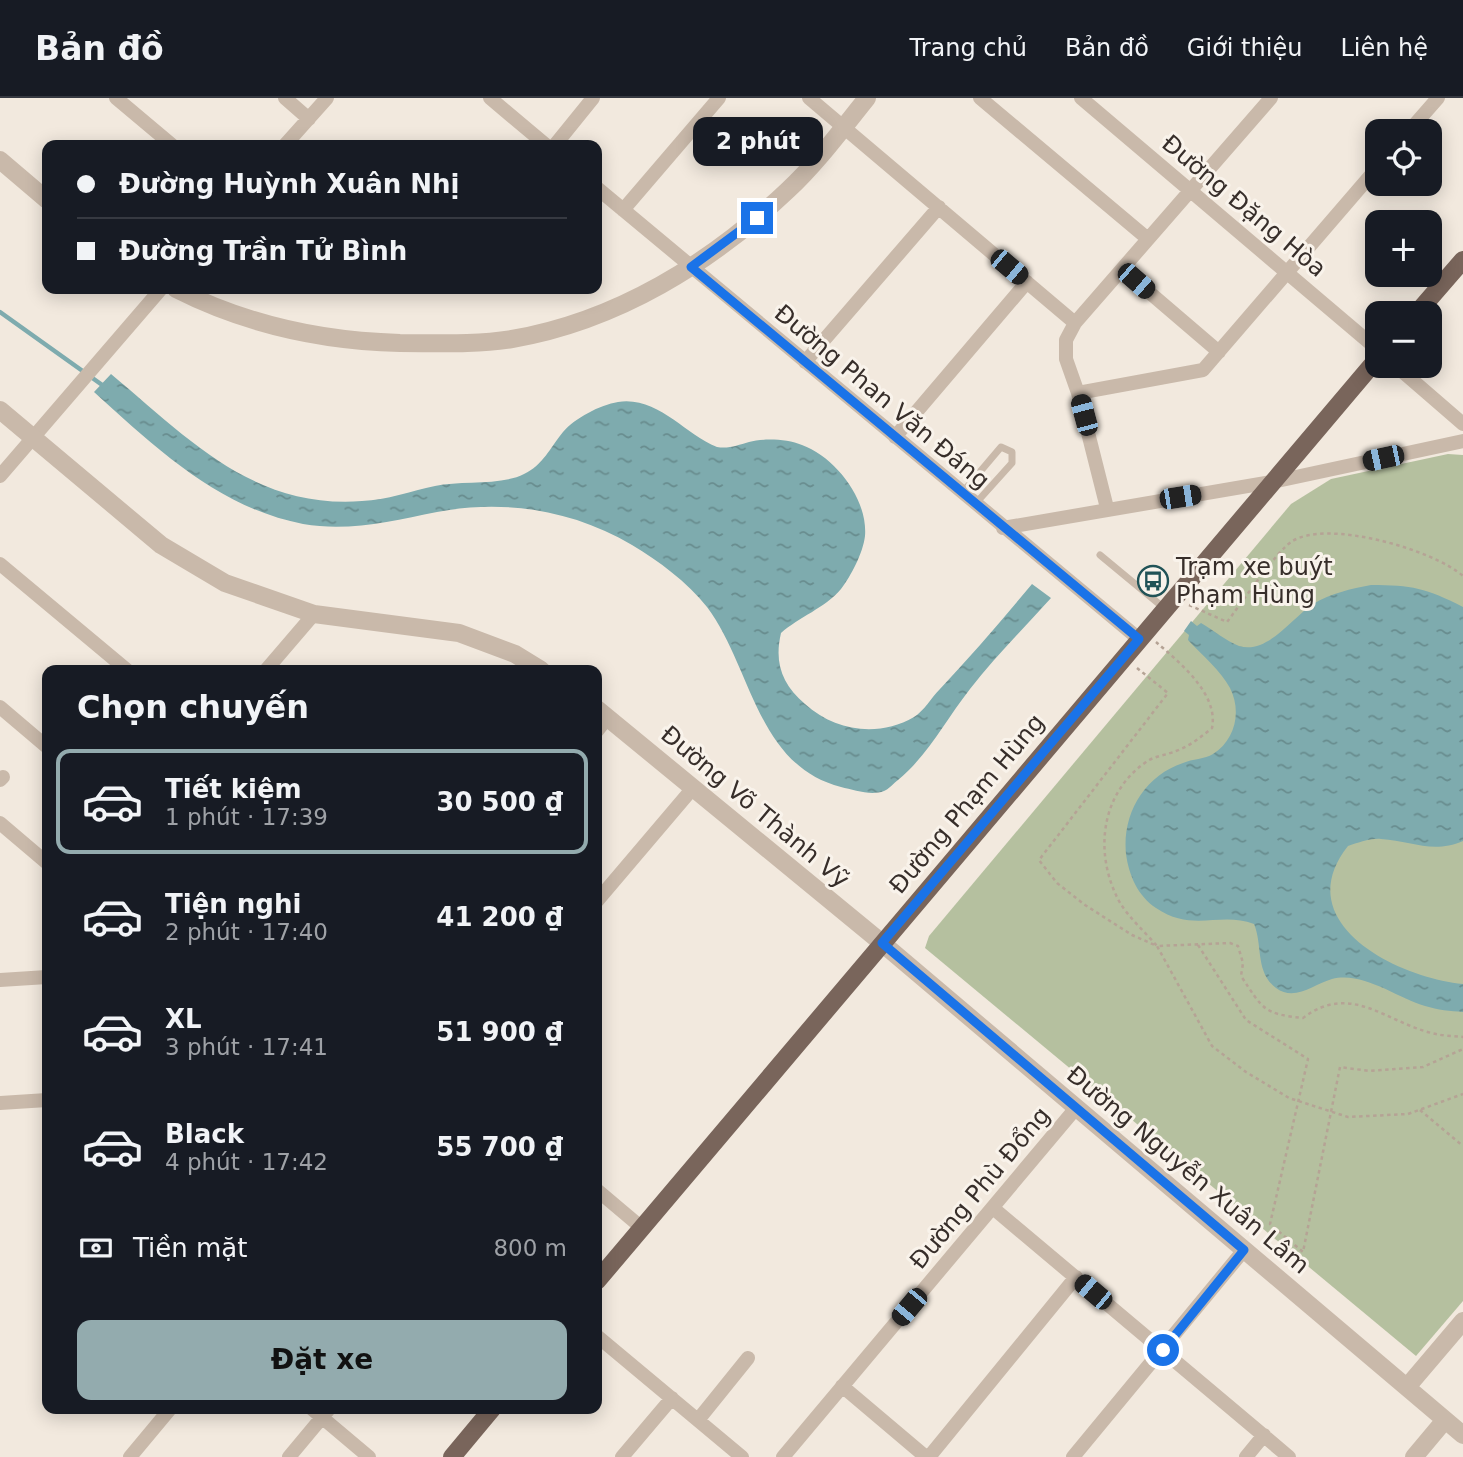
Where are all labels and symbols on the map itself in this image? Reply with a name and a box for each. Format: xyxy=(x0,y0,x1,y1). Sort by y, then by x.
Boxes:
callout: 2 phút xyxy=(692,116,822,166)
street label: Đường Đặng Hòa xyxy=(1156,129,1332,283)
route end xyxy=(741,202,773,234)
car xyxy=(987,245,1032,289)
car xyxy=(1114,259,1159,303)
street label: Đường Phan Văn Đáng xyxy=(769,299,995,495)
car xyxy=(1069,392,1100,438)
car xyxy=(1361,443,1406,473)
car xyxy=(1158,483,1203,511)
place label: Trạm xe buýt Phạm Hùng xyxy=(1175,553,1333,609)
bus stop icon: Trạm xe buýt Phạm Hùng xyxy=(1136,564,1170,598)
street label: Đường Phạm Hùng xyxy=(884,709,1050,899)
street label: Đường Võ Thành Vỹ xyxy=(655,720,855,894)
street label: Đường Nguyễn Xuân Lâm xyxy=(1061,1060,1315,1280)
street label: Đường Phù Đổng xyxy=(904,1101,1056,1275)
car xyxy=(1071,1270,1116,1314)
car xyxy=(888,1284,931,1330)
route start xyxy=(1147,1334,1179,1366)

